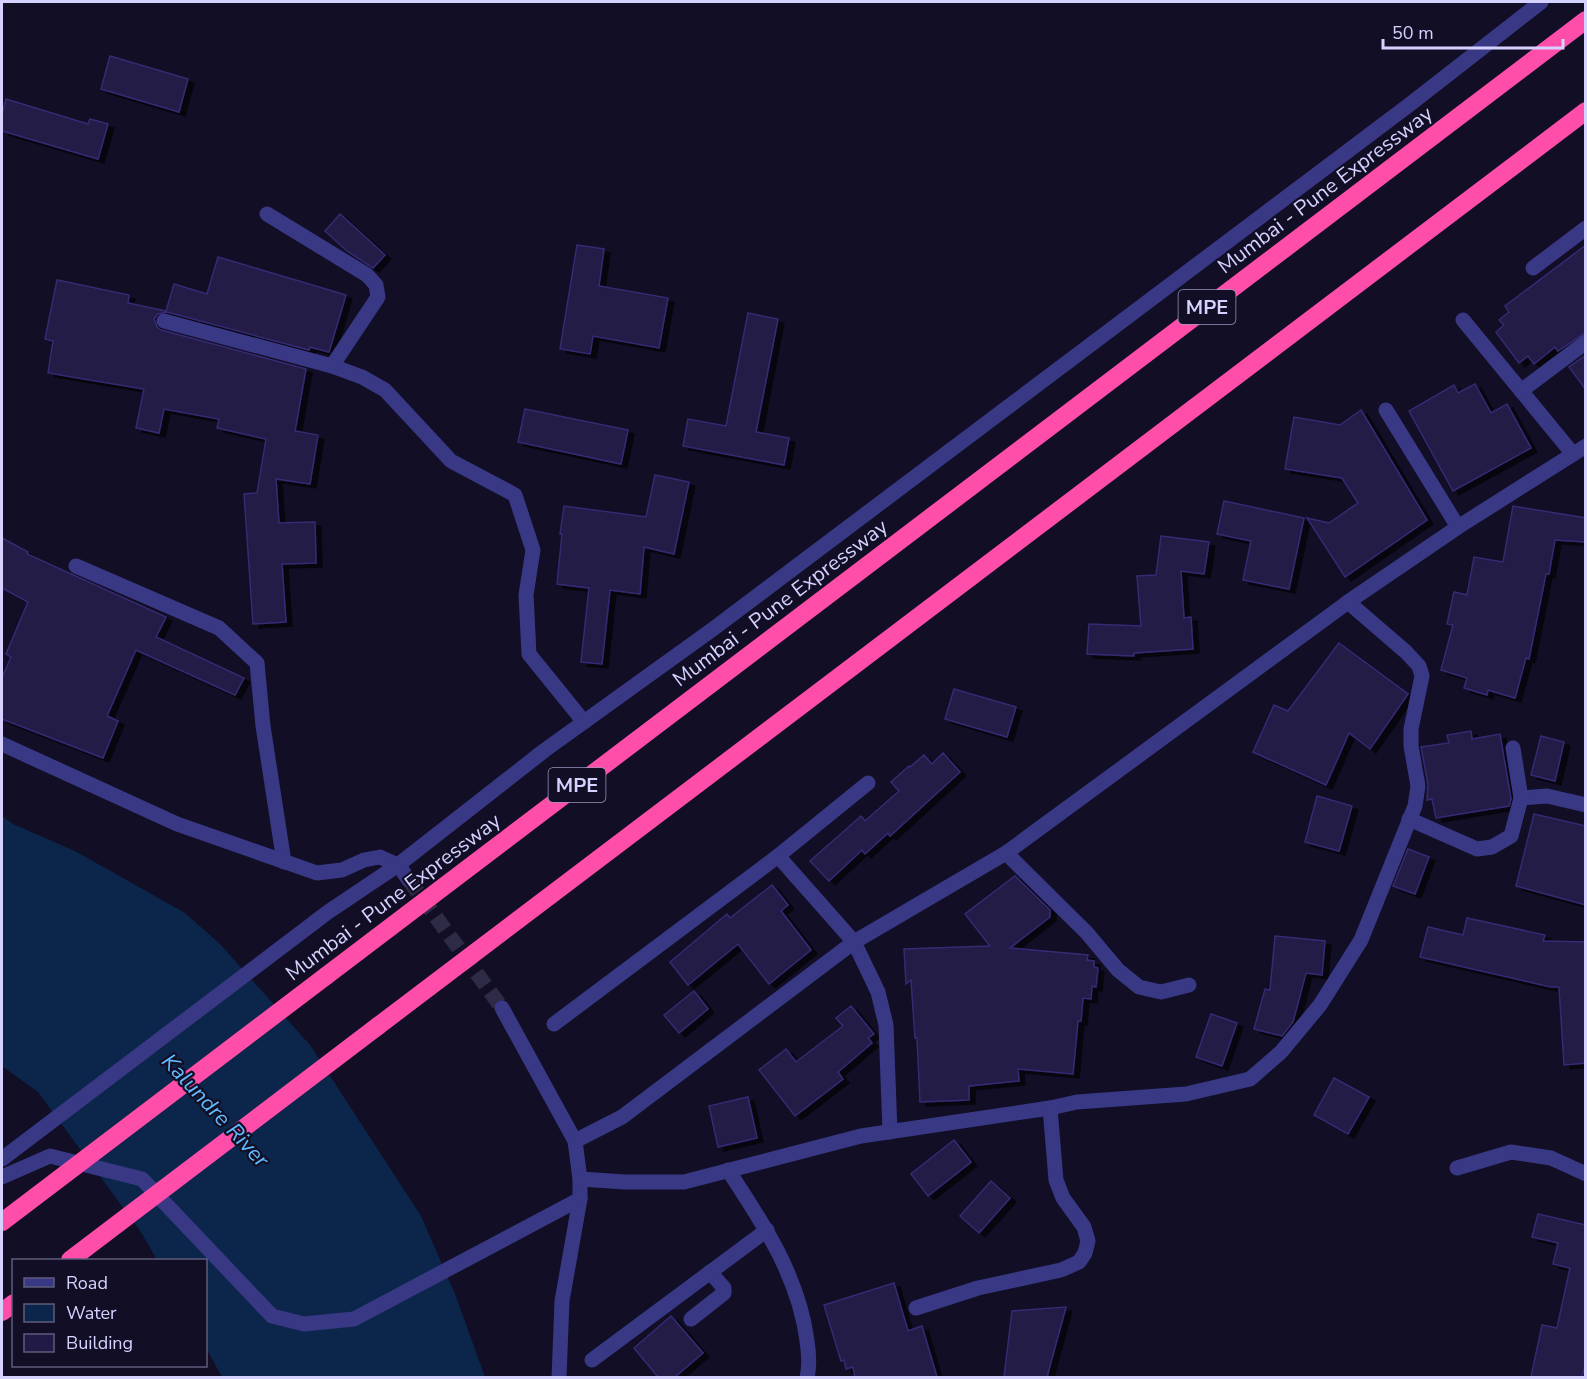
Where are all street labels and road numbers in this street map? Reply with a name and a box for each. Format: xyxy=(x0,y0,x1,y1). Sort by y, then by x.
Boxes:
street label: Mumbai - Pune Expressway xyxy=(1212,100,1438,280)
road number: MPE xyxy=(1178,290,1236,324)
street label: Mumbai - Pune Expressway xyxy=(667,513,893,693)
road number: MPE xyxy=(548,768,606,802)
street label: Mumbai - Pune Expressway xyxy=(280,807,506,987)

